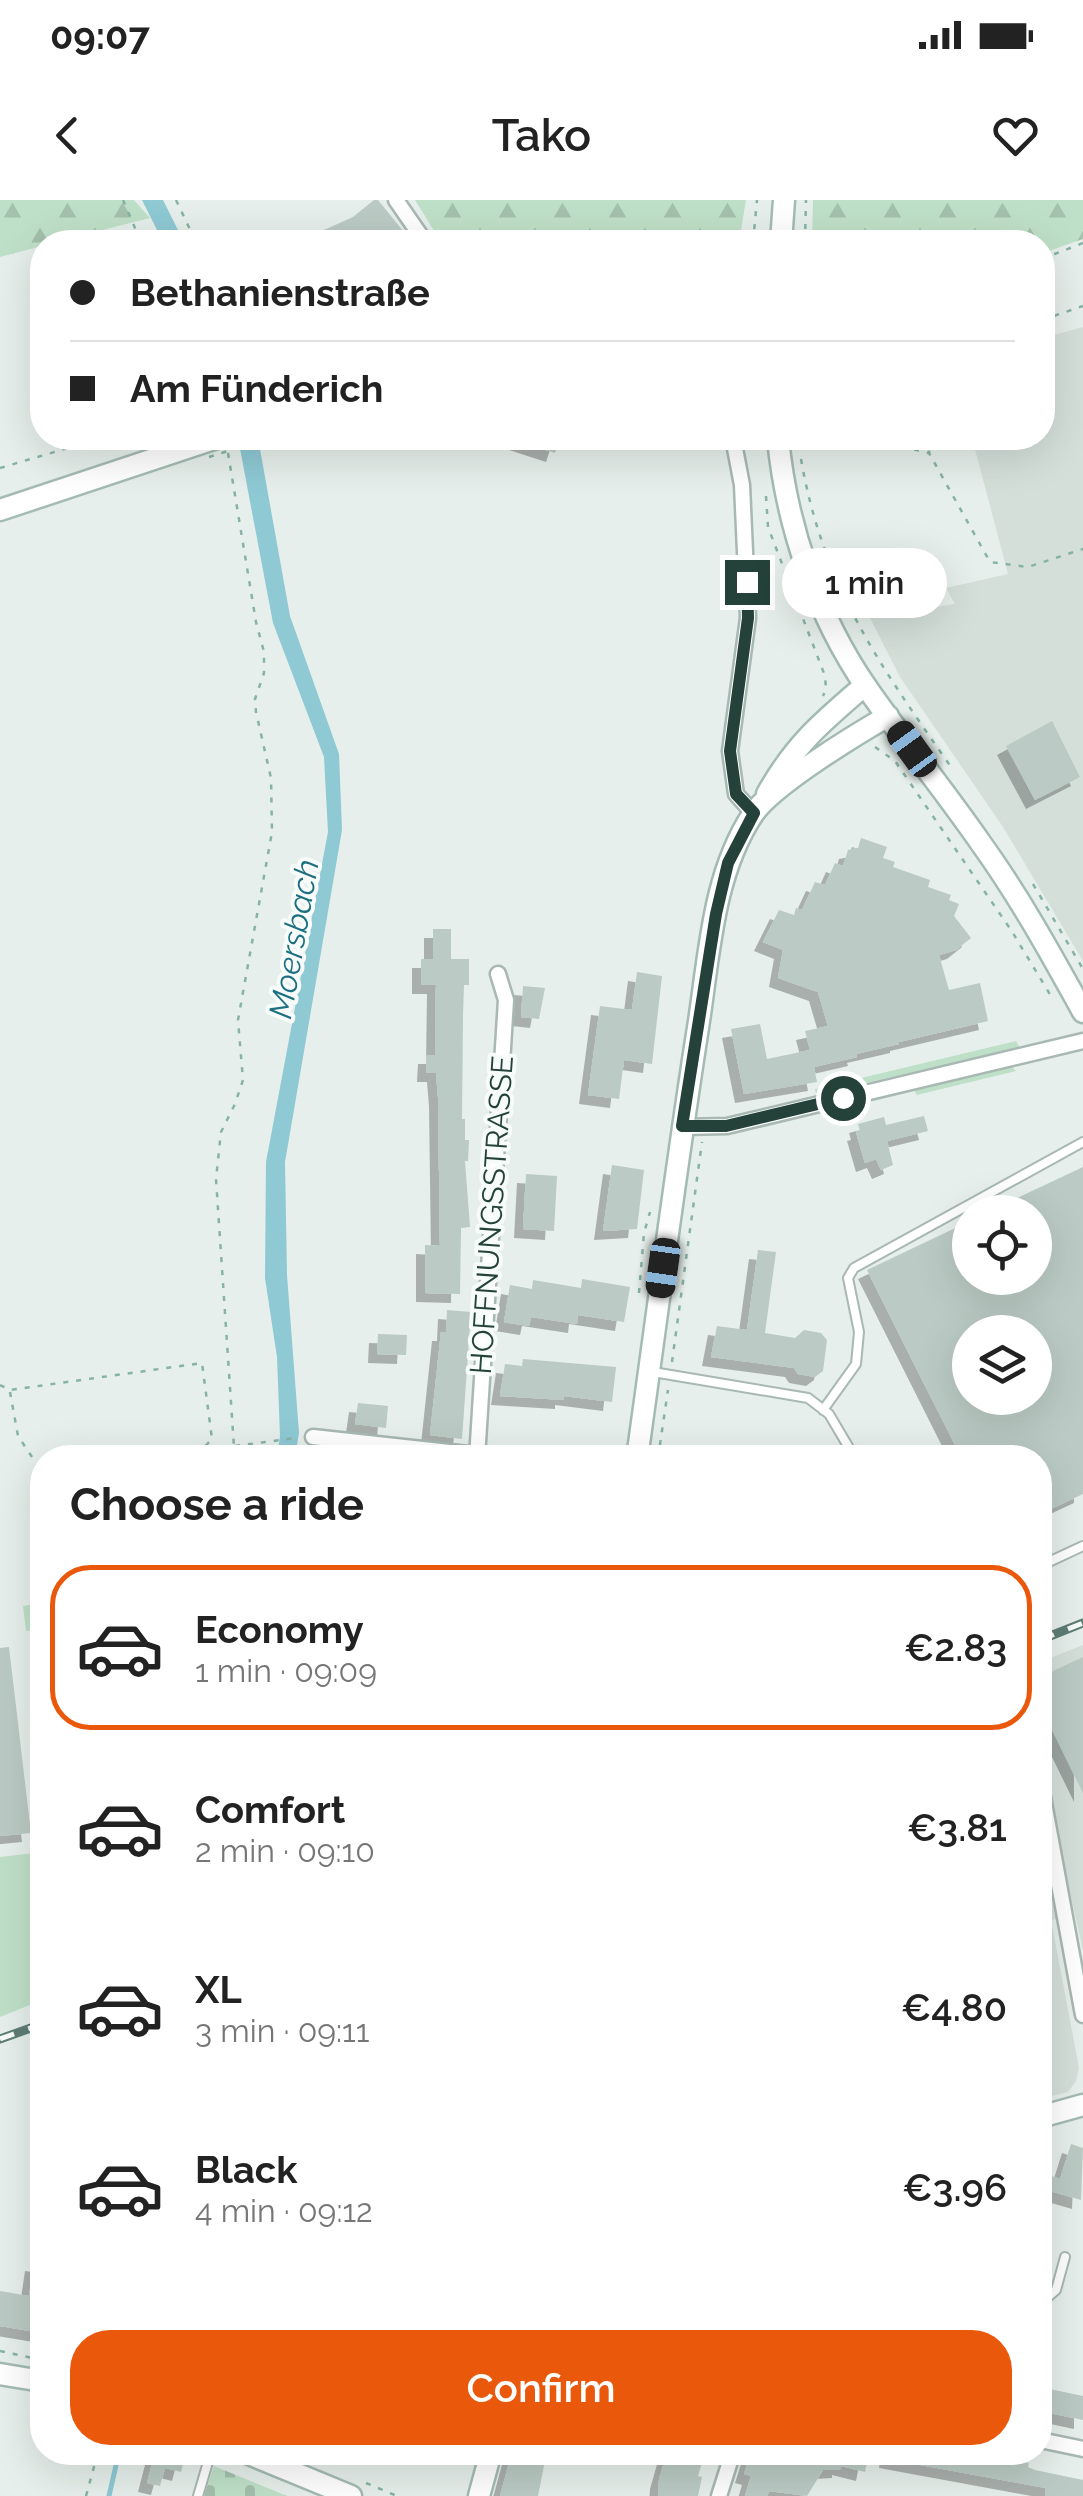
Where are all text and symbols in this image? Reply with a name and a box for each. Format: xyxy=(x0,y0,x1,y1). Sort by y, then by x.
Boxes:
text: 09:07 xyxy=(50,13,150,58)
icon: back xyxy=(40,108,95,163)
icon: heart xyxy=(988,108,1043,163)
text: Tako xyxy=(492,109,591,162)
text: Bethanienstraße xyxy=(130,270,430,315)
text: Am Fünderich xyxy=(130,366,384,411)
callout: 1 min xyxy=(782,547,947,617)
route end xyxy=(725,560,770,605)
text: 1 min xyxy=(825,564,904,601)
car xyxy=(882,716,942,782)
water label: Moersbach xyxy=(261,857,326,1021)
street label: HOFFNUNGSSTRASSE xyxy=(463,1054,520,1375)
route start xyxy=(821,1076,866,1121)
map controls xyxy=(952,1195,1052,1415)
button: locate xyxy=(952,1195,1052,1295)
car xyxy=(644,1236,682,1300)
button: layers xyxy=(952,1315,1052,1415)
text: Choose a ride xyxy=(70,1478,364,1531)
icon: car xyxy=(75,1603,165,1693)
text: Economy xyxy=(195,1607,364,1652)
text: €2.83 xyxy=(904,1625,1007,1670)
text: 1 min · 09:09 xyxy=(195,1652,377,1689)
icon: car xyxy=(75,1783,165,1873)
text: Comfort xyxy=(195,1787,345,1832)
text: €3.81 xyxy=(907,1805,1007,1850)
text: 2 min · 09:10 xyxy=(195,1832,375,1869)
icon: car xyxy=(75,1963,165,2053)
text: XL xyxy=(195,1967,242,2012)
text: €4.80 xyxy=(901,1985,1007,2030)
text: 3 min · 09:11 xyxy=(195,2012,369,2049)
icon: car xyxy=(75,2143,165,2233)
text: Black xyxy=(195,2147,297,2192)
text: €3.96 xyxy=(902,2165,1007,2210)
text: 4 min · 09:12 xyxy=(195,2192,373,2229)
button: Confirm xyxy=(70,2330,1012,2445)

